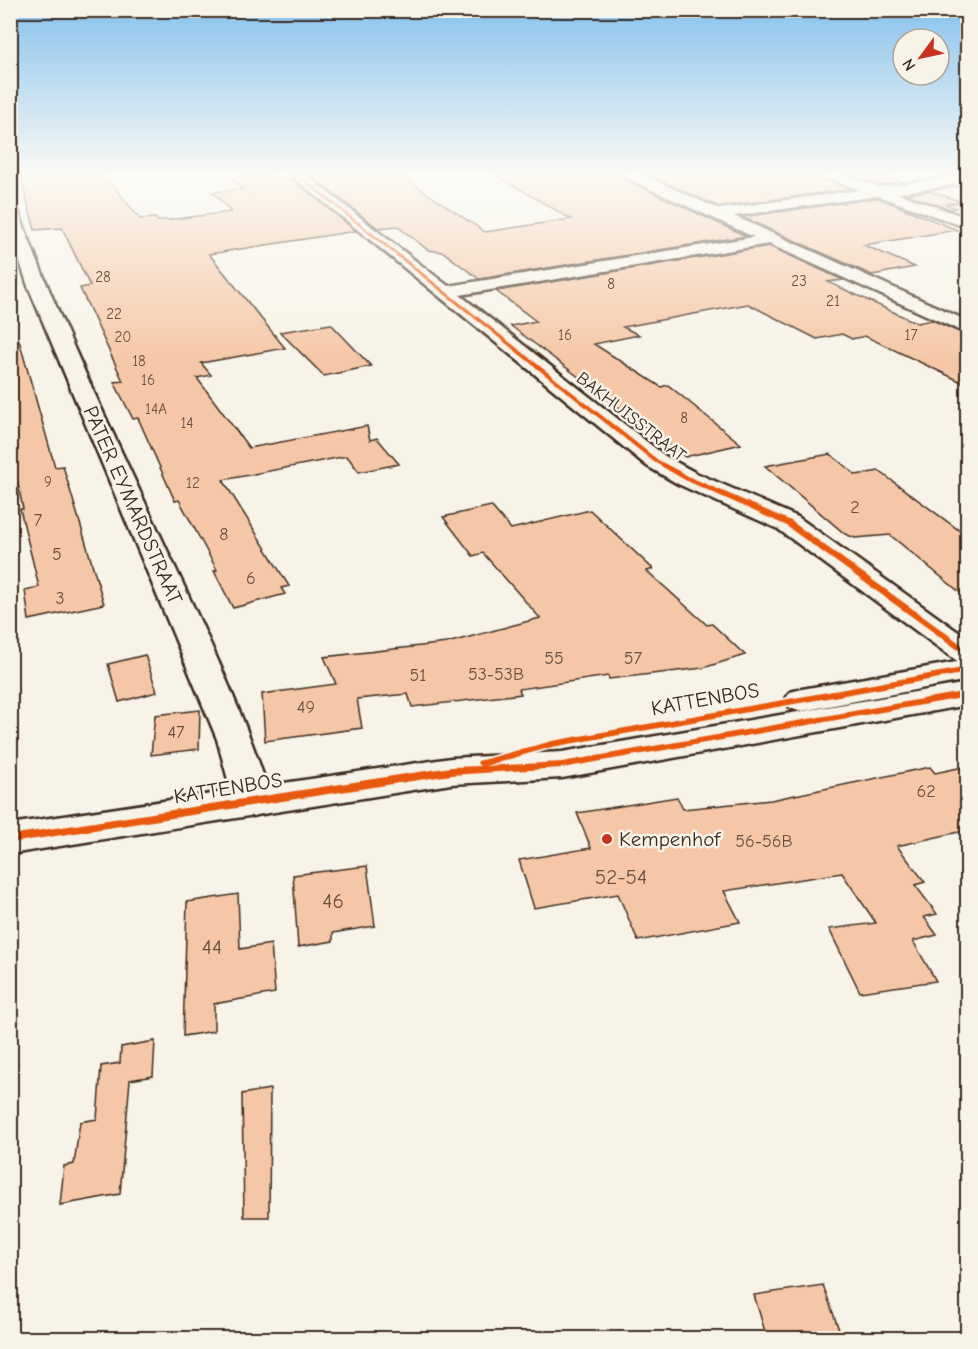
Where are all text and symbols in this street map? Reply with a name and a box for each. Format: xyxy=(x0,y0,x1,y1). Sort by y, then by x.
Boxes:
north arrow xyxy=(891,27,951,87)
text: N xyxy=(899,55,920,74)
house number: 28 xyxy=(95,268,111,286)
house number: 23 xyxy=(791,272,807,290)
house number: 8 xyxy=(607,275,615,293)
house number: 21 xyxy=(826,292,840,310)
house number: 22 xyxy=(106,305,122,323)
house number: 16 xyxy=(558,326,572,344)
house number: 17 xyxy=(904,326,918,344)
house number: 20 xyxy=(115,328,131,346)
house number: 18 xyxy=(132,352,146,370)
street label: BAKHUISSTRAAT xyxy=(572,368,690,467)
house number: 16 xyxy=(141,371,155,389)
house number: 14A xyxy=(145,400,167,418)
street label: PATER EYMARDSTRAAT xyxy=(78,402,188,608)
house number: 8 xyxy=(680,409,688,427)
house number: 14 xyxy=(180,414,194,432)
house number: 9 xyxy=(44,473,52,491)
house number: 12 xyxy=(186,474,200,492)
house number: 2 xyxy=(850,497,860,518)
house number: 7 xyxy=(34,510,43,531)
house number: 8 xyxy=(219,524,229,545)
house number: 5 xyxy=(52,544,62,565)
house number: 6 xyxy=(246,568,256,589)
house number: 3 xyxy=(55,588,65,609)
house number: 55 xyxy=(544,648,564,669)
house number: 57 xyxy=(624,648,643,669)
house number: 53-53B xyxy=(468,664,524,685)
house number: 51 xyxy=(410,665,426,686)
street label: KATTENBOS xyxy=(649,678,761,720)
house number: 49 xyxy=(297,697,315,718)
house number: 47 xyxy=(167,722,185,743)
street label: KATTENBOS xyxy=(172,768,284,808)
house number: 62 xyxy=(916,781,936,802)
place label: Kempenhof xyxy=(619,827,721,851)
house number: 56-56B xyxy=(735,831,793,852)
marker: Kempenhof xyxy=(600,832,614,846)
house number: 52-54 xyxy=(595,865,647,889)
house number: 46 xyxy=(322,889,344,913)
house number: 44 xyxy=(202,935,222,959)

